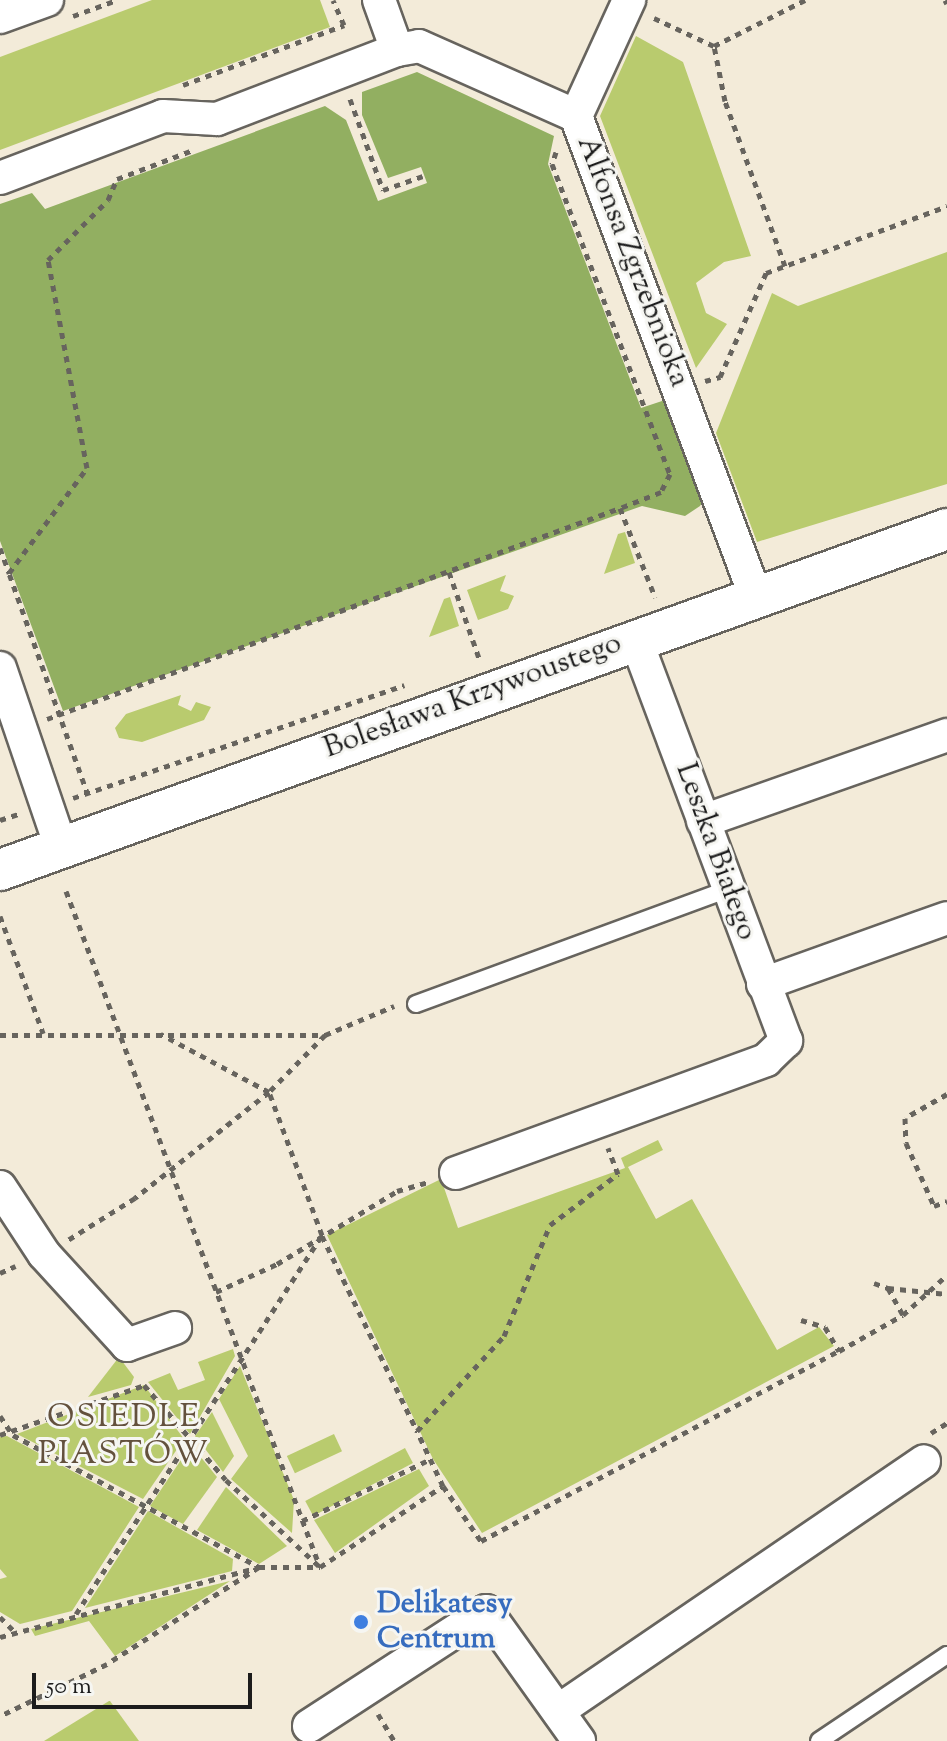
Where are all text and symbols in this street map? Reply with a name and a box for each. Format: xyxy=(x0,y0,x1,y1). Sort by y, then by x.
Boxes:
street label: Alfonsa Zgrzebnioka xyxy=(568,132,696,392)
street label: Bolesława Krzywoustego xyxy=(319,626,627,768)
street label: Leszka Białego xyxy=(666,758,764,946)
district label: OSIEDLE PIASTÓW xyxy=(38,1400,210,1475)
place label: Delikatesy Centrum xyxy=(377,1587,512,1658)
marker: Delikatesy Centrum xyxy=(352,1613,370,1631)
scale bar xyxy=(36,1657,256,1707)
text: 50 m xyxy=(46,1670,92,1704)

